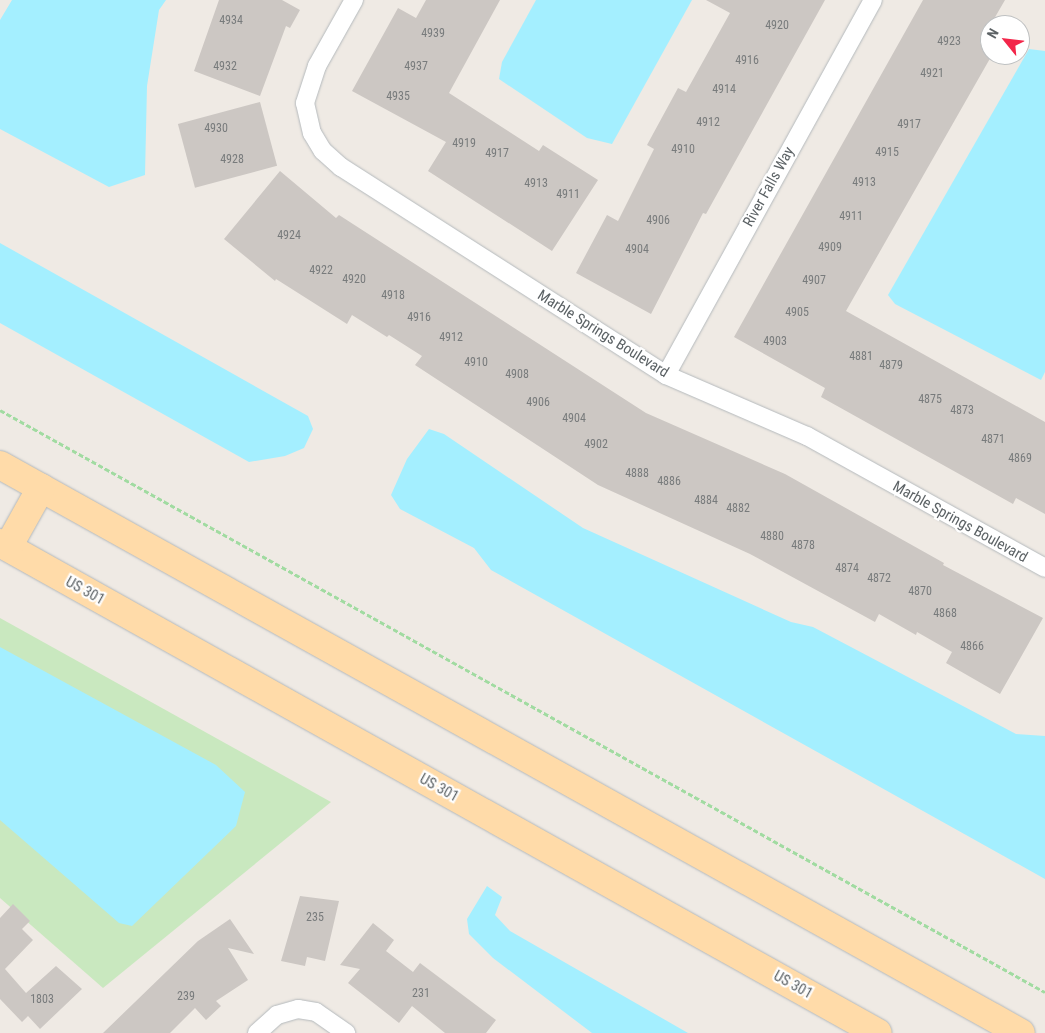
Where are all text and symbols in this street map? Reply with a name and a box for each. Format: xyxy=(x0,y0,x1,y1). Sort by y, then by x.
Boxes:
house number: 4934 xyxy=(219,14,243,28)
north arrow xyxy=(980,15,1030,65)
house number: 4920 xyxy=(765,19,789,33)
text: N xyxy=(984,26,1002,41)
house number: 4939 xyxy=(421,27,445,41)
house number: 4923 xyxy=(937,35,961,49)
house number: 4916 xyxy=(735,54,759,68)
house number: 4932 xyxy=(213,60,237,74)
house number: 4937 xyxy=(404,60,428,74)
house number: 4921 xyxy=(920,67,944,81)
house number: 4914 xyxy=(712,83,736,97)
house number: 4935 xyxy=(386,90,410,104)
house number: 4912 xyxy=(696,116,720,130)
house number: 4917 xyxy=(897,118,921,132)
house number: 4930 xyxy=(204,122,228,136)
house number: 4919 xyxy=(452,137,476,151)
house number: 4910 xyxy=(671,143,695,157)
street label: River Falls Way xyxy=(740,144,798,230)
house number: 4915 xyxy=(875,146,899,160)
house number: 4917 xyxy=(485,147,509,161)
house number: 4928 xyxy=(220,153,244,167)
house number: 4913 xyxy=(852,176,876,190)
house number: 4913 xyxy=(524,177,548,191)
house number: 4911 xyxy=(556,188,580,202)
house number: 4911 xyxy=(839,210,863,224)
house number: 4906 xyxy=(646,214,670,228)
house number: 4924 xyxy=(277,229,301,243)
house number: 4909 xyxy=(818,241,842,255)
house number: 4904 xyxy=(625,243,649,257)
house number: 4922 xyxy=(309,264,333,278)
house number: 4920 xyxy=(342,273,366,287)
house number: 4907 xyxy=(802,274,826,288)
street label: Marble Springs Boulevard xyxy=(534,286,672,382)
house number: 4918 xyxy=(381,289,405,303)
house number: 4905 xyxy=(785,306,809,320)
house number: 4916 xyxy=(407,311,431,325)
house number: 4912 xyxy=(439,331,463,345)
house number: 4903 xyxy=(763,335,787,349)
house number: 4881 xyxy=(849,350,873,364)
house number: 4910 xyxy=(464,356,488,370)
house number: 4879 xyxy=(879,359,903,373)
house number: 4908 xyxy=(505,368,529,382)
house number: 4875 xyxy=(918,393,942,407)
house number: 4906 xyxy=(526,396,550,410)
house number: 4873 xyxy=(950,404,974,418)
house number: 4904 xyxy=(562,412,586,426)
house number: 4871 xyxy=(981,433,1005,447)
house number: 4902 xyxy=(584,438,608,452)
house number: 4869 xyxy=(1008,452,1032,466)
house number: 4888 xyxy=(625,467,649,481)
house number: 4886 xyxy=(657,475,681,489)
street label: Marble Springs Boulevard xyxy=(889,477,1031,567)
house number: 4884 xyxy=(694,494,718,508)
house number: 4882 xyxy=(726,502,750,516)
house number: 4880 xyxy=(760,530,784,544)
house number: 4878 xyxy=(791,539,815,553)
house number: 4874 xyxy=(835,562,859,576)
house number: 4872 xyxy=(867,572,891,586)
street label: US 301 xyxy=(62,573,108,609)
house number: 4870 xyxy=(908,585,932,599)
house number: 4868 xyxy=(933,607,957,621)
house number: 4866 xyxy=(960,640,984,654)
street label: US 301 xyxy=(416,770,462,806)
house number: 235 xyxy=(306,911,324,925)
street label: US 301 xyxy=(770,967,816,1003)
house number: 231 xyxy=(412,987,430,1001)
house number: 239 xyxy=(177,990,195,1004)
house number: 1803 xyxy=(30,993,54,1007)

